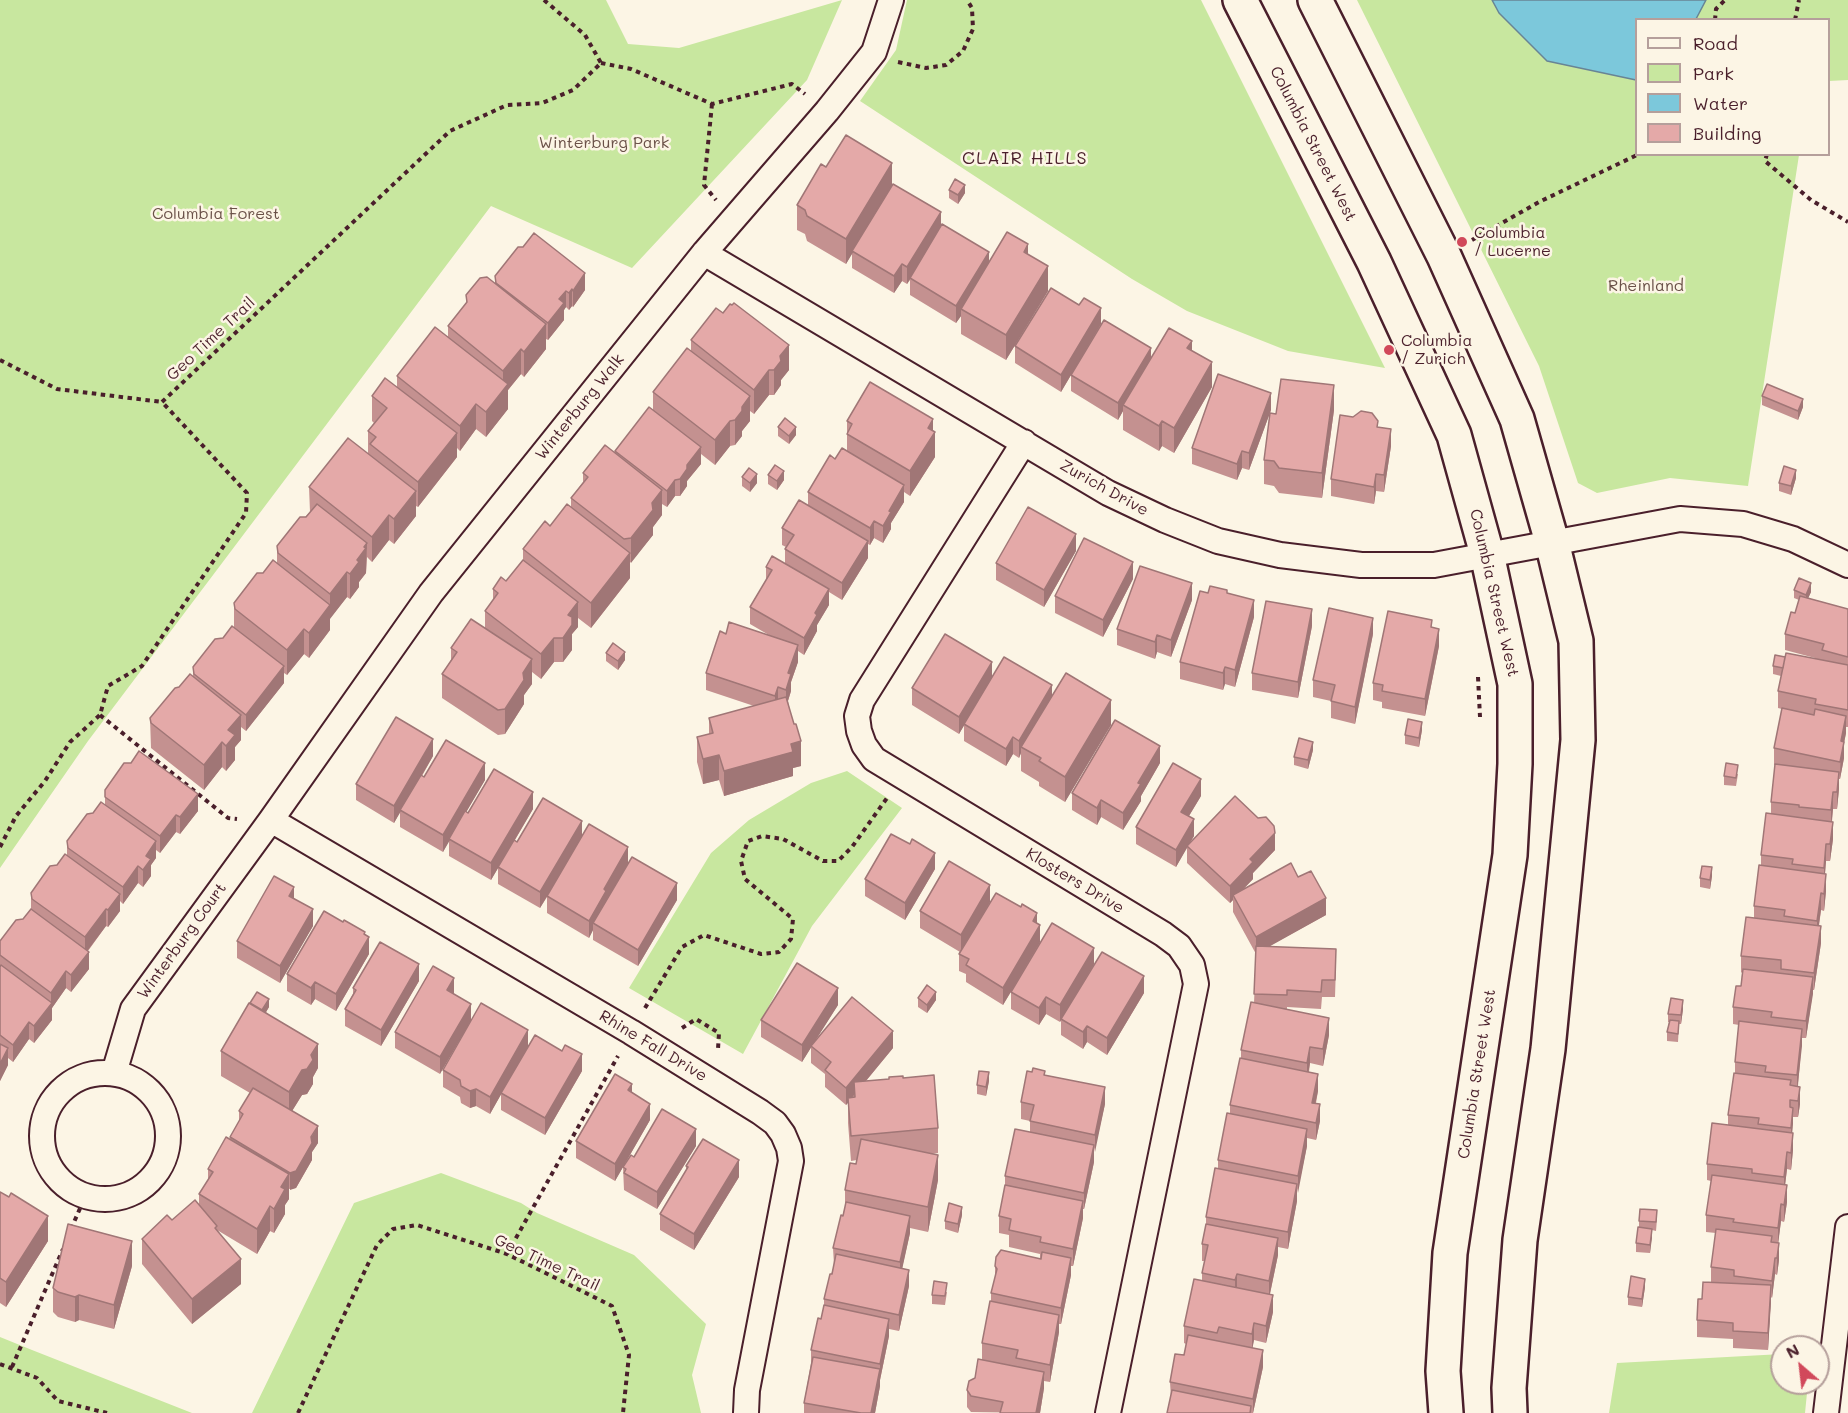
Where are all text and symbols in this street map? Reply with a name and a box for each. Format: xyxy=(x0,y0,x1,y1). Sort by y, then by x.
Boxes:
legend xyxy=(1635,18,1830,156)
text: Road xyxy=(1693,31,1738,55)
text: Park xyxy=(1693,61,1734,85)
street label: Columbia Street West xyxy=(1266,63,1360,225)
text: Water xyxy=(1693,91,1748,115)
text: Building xyxy=(1693,121,1761,145)
park label: Winterburg Park xyxy=(539,133,669,153)
district label: CLAIR HILLS xyxy=(962,147,1088,169)
park label: Columbia Forest xyxy=(152,204,280,224)
place label: Columbia / Lucerne xyxy=(1474,223,1551,261)
marker: Columbia / Lucerne xyxy=(1455,235,1469,249)
park label: Rheinland xyxy=(1608,276,1684,296)
street label: Geo Time Trail xyxy=(163,293,259,385)
place label: Columbia / Zurich xyxy=(1401,331,1472,369)
marker: Columbia / Zurich xyxy=(1382,343,1396,357)
street label: Winterburg Walk xyxy=(531,350,629,464)
street label: Zurich Drive xyxy=(1056,456,1152,520)
street label: Columbia Street West xyxy=(1465,507,1523,679)
street label: Klosters Drive xyxy=(1022,844,1128,918)
street label: Winterburg Court xyxy=(133,879,231,1003)
street label: Columbia Street West xyxy=(1454,988,1500,1160)
street label: Rhine Fall Drive xyxy=(596,1006,710,1086)
street label: Geo Time Trail xyxy=(491,1230,603,1296)
north arrow xyxy=(1770,1335,1830,1395)
text: N xyxy=(1782,1338,1803,1363)

